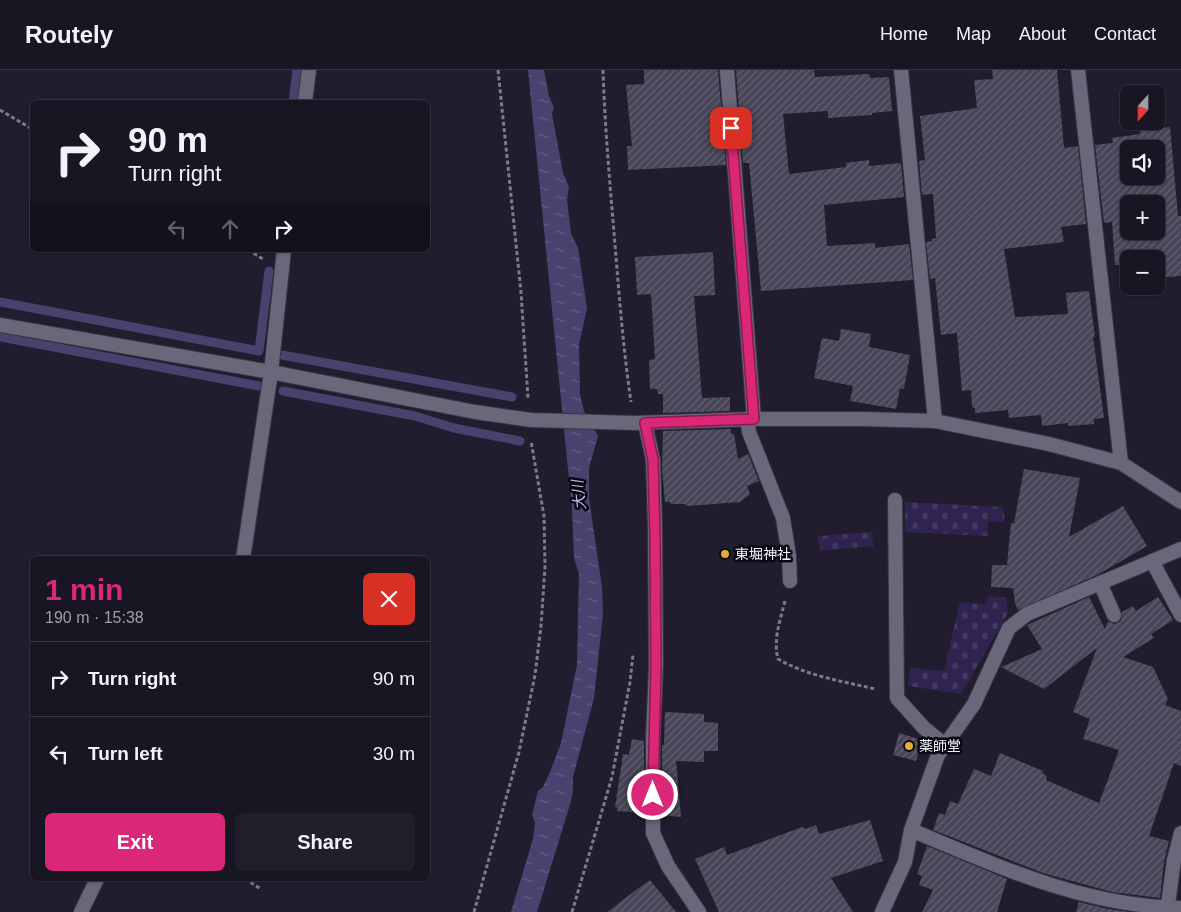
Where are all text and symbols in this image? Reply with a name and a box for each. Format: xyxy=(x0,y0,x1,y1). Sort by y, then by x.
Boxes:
text: Routely xyxy=(25,21,113,48)
text: Home xyxy=(880,24,928,44)
text: Map xyxy=(956,24,991,44)
text: About xyxy=(1019,24,1066,44)
text: Contact xyxy=(1094,24,1156,44)
north arrow xyxy=(1120,85,1165,130)
map controls xyxy=(1120,85,1165,295)
pin xyxy=(710,107,752,149)
icon: arrive xyxy=(717,114,745,142)
icon: right xyxy=(45,120,110,185)
text: 90 m xyxy=(128,120,208,159)
button: sound xyxy=(1120,140,1165,185)
text: Turn right xyxy=(128,161,221,186)
button: + xyxy=(1120,195,1165,240)
icon: left xyxy=(163,215,191,243)
icon: ahead xyxy=(216,215,244,243)
icon: right xyxy=(269,215,297,243)
button: − xyxy=(1120,250,1165,295)
water label: 大川 xyxy=(568,477,589,511)
place label: 東堀神社 xyxy=(735,546,791,562)
marker: 東堀神社 xyxy=(719,548,731,560)
text: 1 min xyxy=(45,573,123,606)
button: close xyxy=(363,573,415,625)
text: 190 m · 15:38 xyxy=(45,609,144,626)
icon: right xyxy=(45,665,73,693)
text: Turn right xyxy=(88,668,176,689)
text: 90 m xyxy=(373,668,415,689)
place label: 薬師堂 xyxy=(919,738,961,754)
icon: left xyxy=(45,740,73,768)
marker: 薬師堂 xyxy=(903,740,915,752)
text: Turn left xyxy=(88,743,163,764)
text: 30 m xyxy=(373,743,415,764)
position arrow xyxy=(626,768,678,820)
button: Exit xyxy=(45,813,225,871)
button: Share xyxy=(235,813,415,871)

